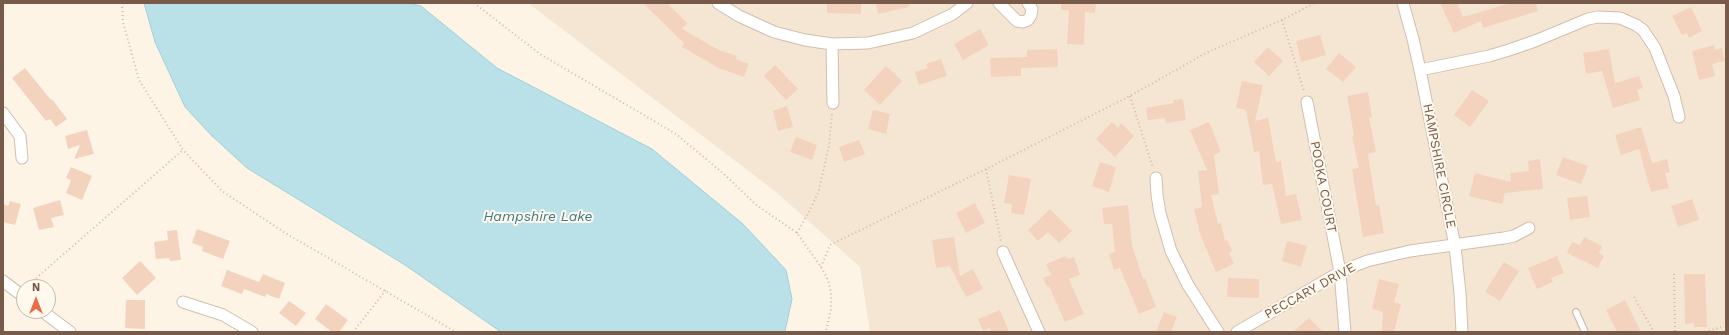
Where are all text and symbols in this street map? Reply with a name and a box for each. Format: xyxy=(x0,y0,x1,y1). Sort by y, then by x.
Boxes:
street label: HAMPSHIRE CIRCLE xyxy=(1419,102,1459,230)
street label: POOKA COURT xyxy=(1306,140,1340,234)
water label: Hampshire Lake xyxy=(483,209,593,225)
street label: PECCARY DRIVE xyxy=(1262,260,1358,322)
north arrow xyxy=(16,279,56,319)
text: N xyxy=(32,281,40,294)

